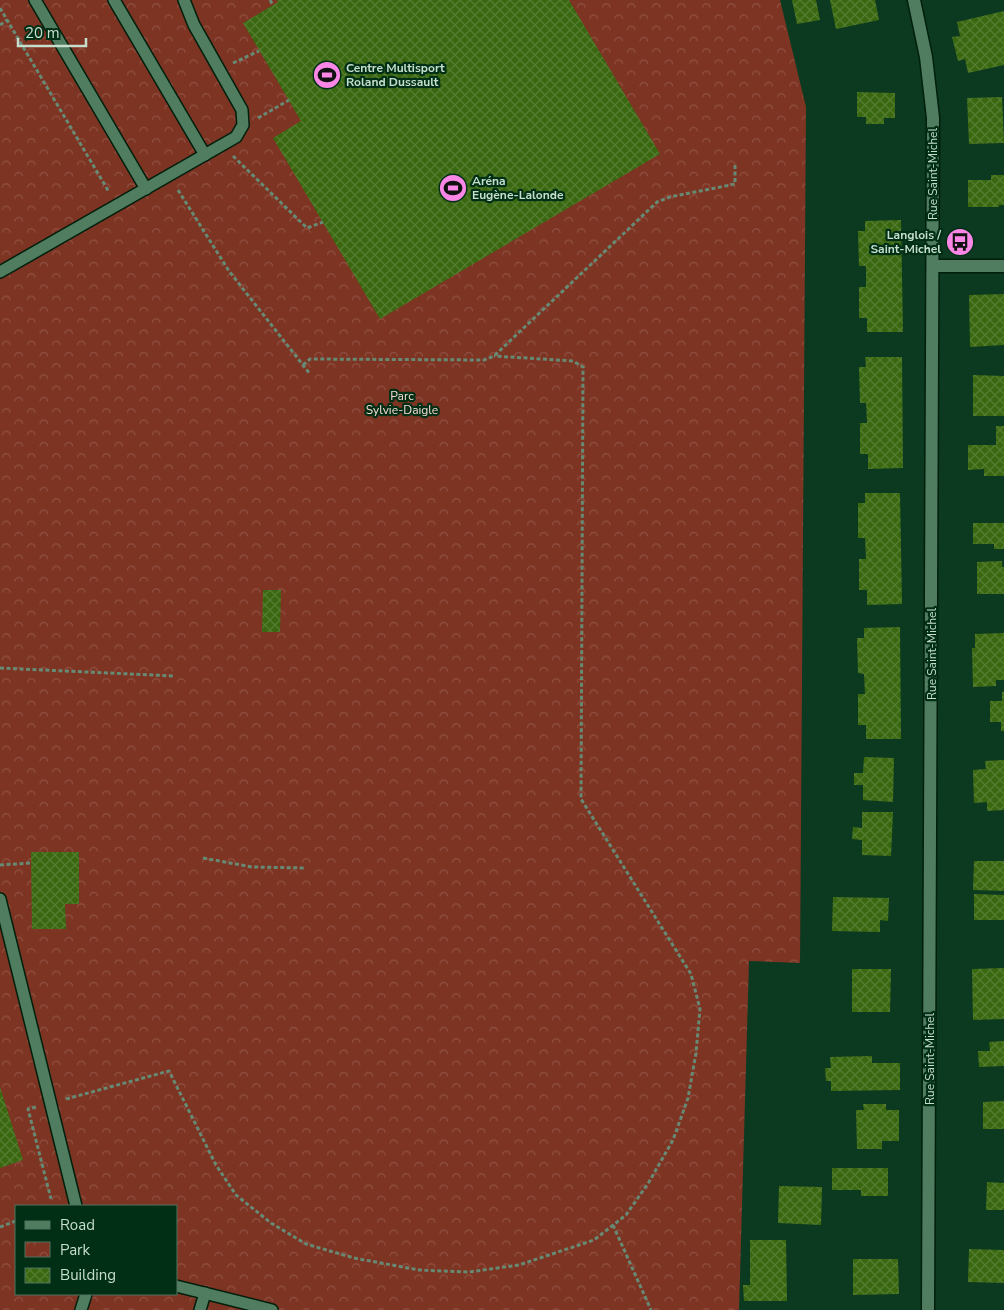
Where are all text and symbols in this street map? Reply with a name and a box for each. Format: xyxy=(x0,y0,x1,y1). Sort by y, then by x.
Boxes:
scale bar xyxy=(18,15,85,47)
text: 20 m xyxy=(25,23,60,43)
sports icon: Centre Multisport Roland Dussault xyxy=(312,60,342,90)
place label: Centre Multisport Roland Dussault xyxy=(346,60,445,90)
street label: Rue Saint-Michel xyxy=(925,128,941,220)
sports icon: Aréna Eugène-Lalonde xyxy=(438,173,468,203)
place label: Aréna Eugène-Lalonde xyxy=(472,173,564,203)
place label: Langlois / Saint-Michel xyxy=(871,227,941,257)
bus stop icon: Langlois / Saint-Michel xyxy=(945,227,975,257)
park label: Parc Sylvie-Daigle xyxy=(366,388,438,418)
street label: Rue Saint-Michel xyxy=(924,608,940,700)
street label: Rue Saint-Michel xyxy=(922,1013,938,1105)
legend xyxy=(15,1205,178,1295)
text: Road xyxy=(60,1215,95,1235)
text: Park xyxy=(60,1240,90,1260)
text: Building xyxy=(60,1265,116,1285)

